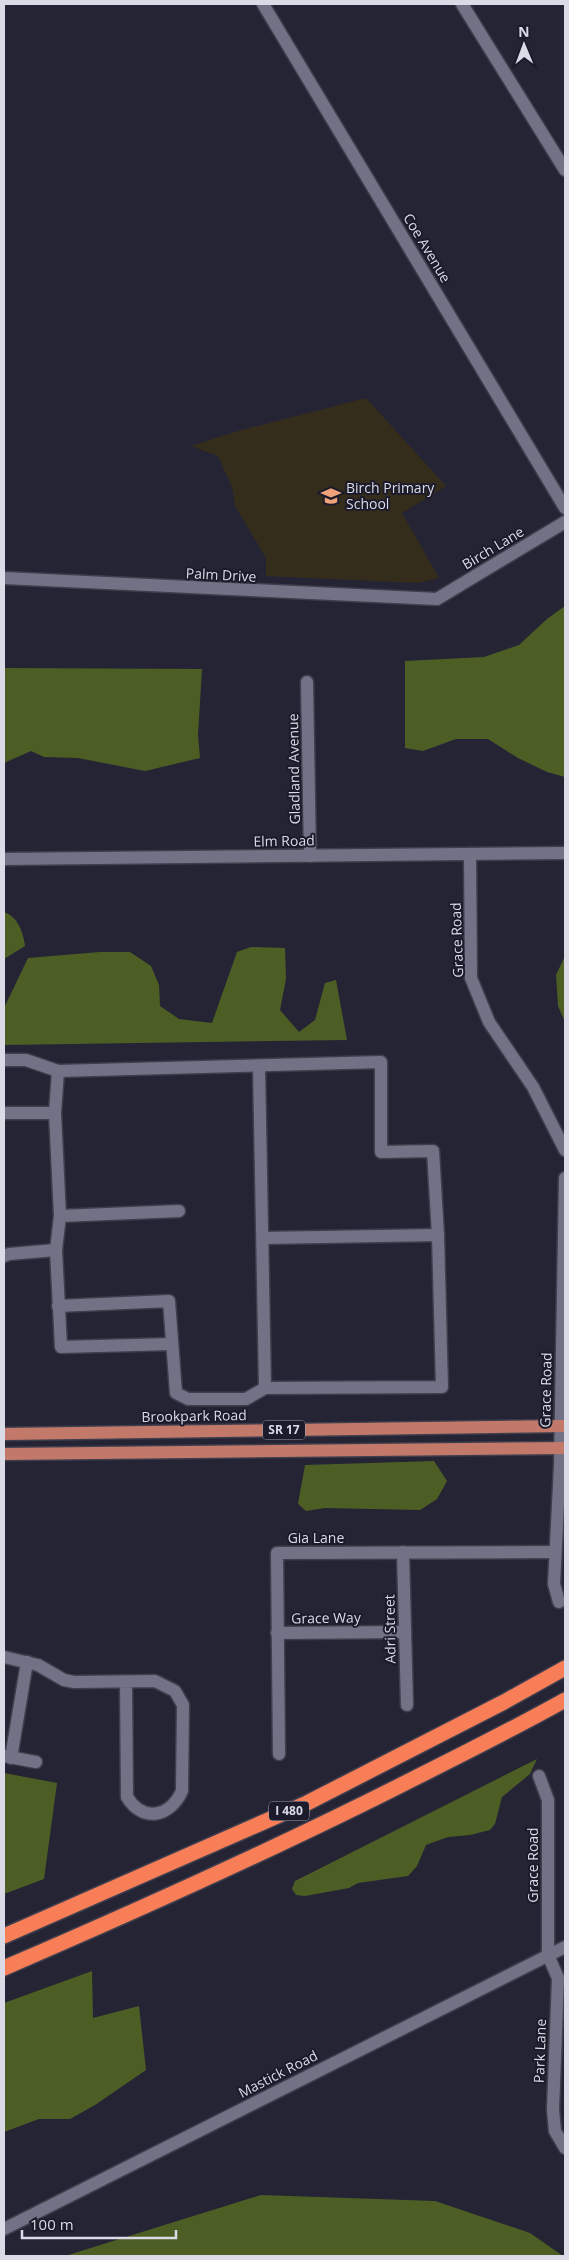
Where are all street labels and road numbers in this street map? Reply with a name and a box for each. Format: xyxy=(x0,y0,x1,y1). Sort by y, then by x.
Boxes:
street label: Coe Avenue xyxy=(399,210,456,286)
street label: Birch Lane xyxy=(458,522,527,573)
street label: Palm Drive xyxy=(185,563,257,586)
street label: Gladland Avenue xyxy=(283,713,304,825)
street label: Elm Road xyxy=(253,830,315,851)
street label: Grace Road xyxy=(446,902,467,978)
street label: Grace Road xyxy=(535,1352,556,1428)
street label: Brookpark Road xyxy=(141,1405,247,1426)
road number: SR 17 xyxy=(263,1420,305,1440)
street label: Gia Lane xyxy=(288,1528,344,1547)
street label: Adri Street xyxy=(379,1594,400,1664)
street label: Grace Way xyxy=(291,1607,362,1628)
road number: I 480 xyxy=(269,1802,309,1820)
street label: Grace Road xyxy=(523,1827,542,1903)
street label: Park Lane xyxy=(529,2018,550,2084)
street label: Mastick Road xyxy=(235,2045,321,2102)

